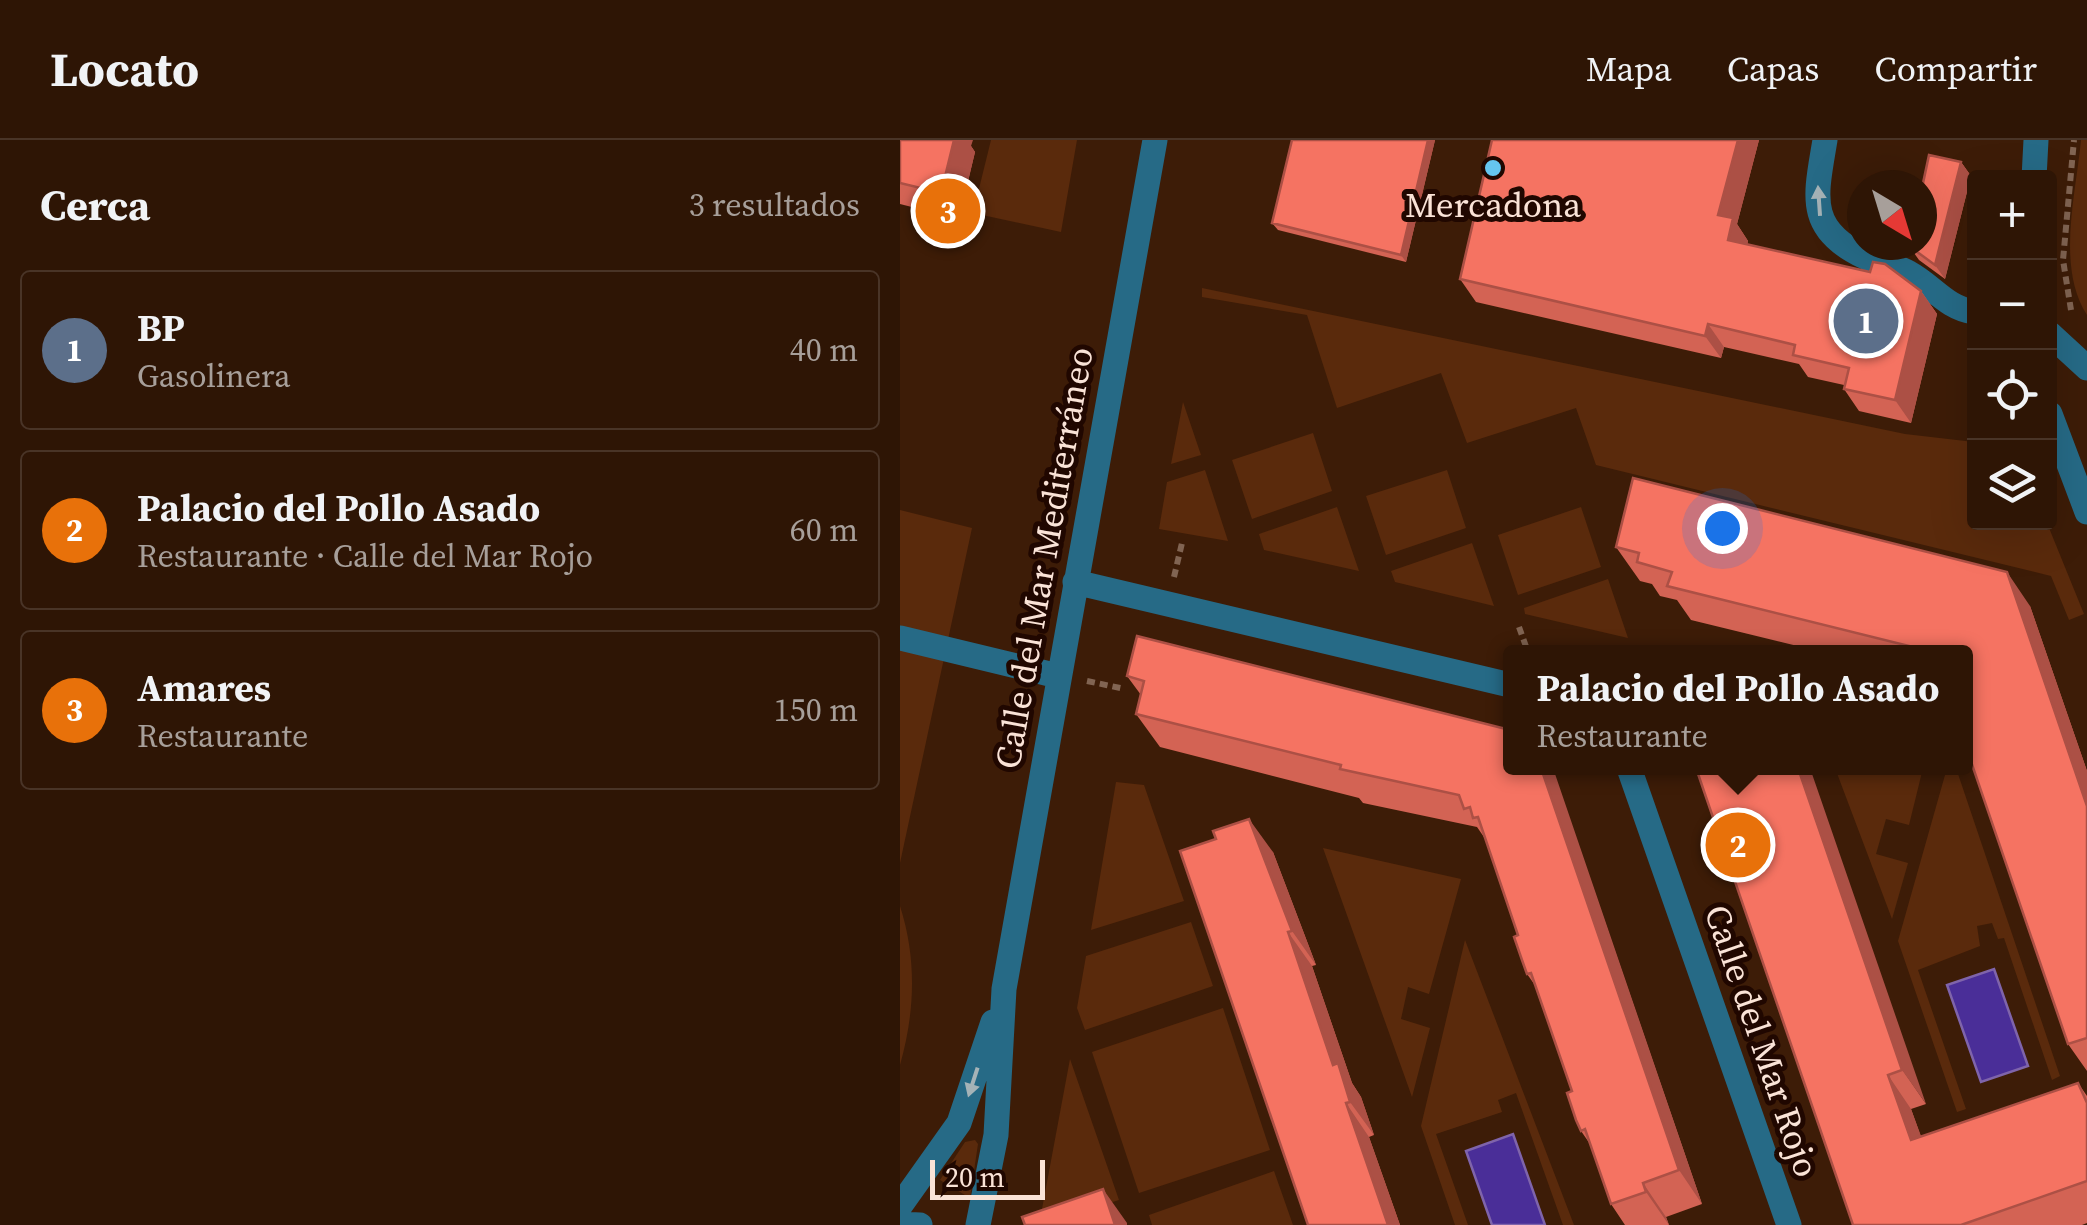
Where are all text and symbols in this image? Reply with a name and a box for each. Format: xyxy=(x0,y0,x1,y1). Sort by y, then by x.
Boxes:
text: Locato xyxy=(50,36,199,102)
text: Mapa xyxy=(1586,45,1672,93)
text: Capas xyxy=(1727,45,1820,93)
text: Compartir xyxy=(1875,45,2037,93)
marker: Mercadona xyxy=(1482,157,1504,179)
north arrow xyxy=(1847,170,1937,260)
map controls xyxy=(1967,170,2057,530)
button: + xyxy=(1967,170,2057,260)
pin: 3 xyxy=(915,174,980,248)
text: Cerca xyxy=(40,176,150,234)
place label: Mercadona xyxy=(1405,181,1581,229)
text: 3 resultados xyxy=(689,183,860,227)
one-way arrow xyxy=(1810,185,1826,217)
button: − xyxy=(1967,260,2057,350)
pin: 1 xyxy=(1834,284,1898,358)
text: BP xyxy=(137,302,184,354)
text: 1 xyxy=(66,328,83,372)
text: 40 m xyxy=(790,328,858,372)
street label: Calle del Mar Mediterráneo xyxy=(983,343,1105,773)
button: locate xyxy=(1967,350,2057,440)
text: Gasolinera xyxy=(137,354,291,398)
button: layers xyxy=(1967,440,2057,530)
text: Palacio del Pollo Asado xyxy=(137,482,540,534)
your location xyxy=(1697,503,1748,554)
text: 2 xyxy=(66,508,83,552)
text: 60 m xyxy=(790,508,858,552)
text: Restaurante · Calle del Mar Rojo xyxy=(137,534,593,578)
popup xyxy=(1503,645,1973,775)
text: Amares xyxy=(137,662,271,714)
text: Palacio del Pollo Asado xyxy=(1536,662,1940,714)
text: 3 xyxy=(66,688,83,732)
text: 150 m xyxy=(774,688,858,732)
text: Restaurante xyxy=(137,714,308,758)
text: Restaurante xyxy=(1536,714,1708,758)
pin: 2 xyxy=(1706,808,1770,882)
street label: Calle del Mar Rojo xyxy=(1693,899,1831,1183)
one-way arrow xyxy=(965,1067,980,1097)
scale bar xyxy=(930,1155,1045,1200)
text: 20 m xyxy=(945,1158,1005,1196)

